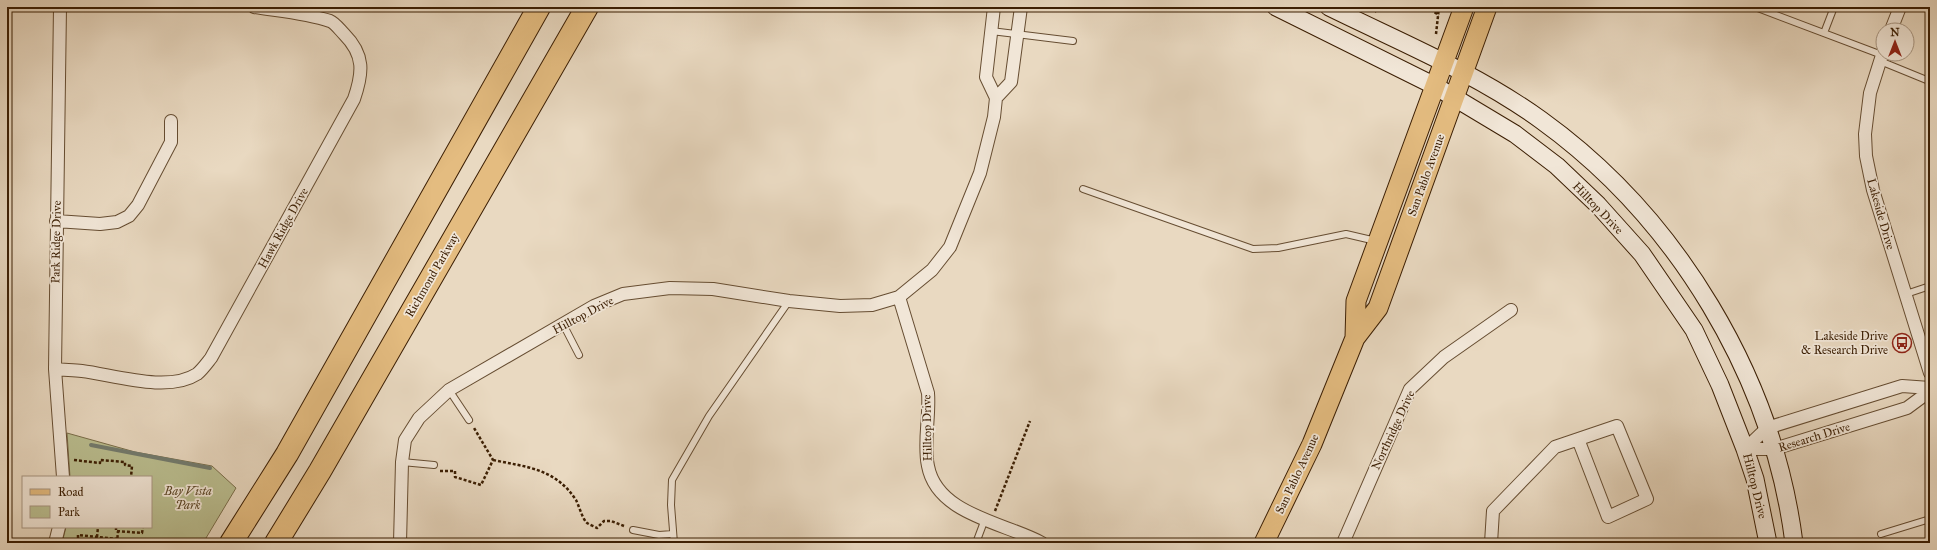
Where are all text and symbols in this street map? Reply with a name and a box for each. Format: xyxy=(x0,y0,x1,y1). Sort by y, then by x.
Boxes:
north arrow xyxy=(1875,22,1915,62)
text: N xyxy=(1890,26,1900,39)
street label: San Pablo Avenue xyxy=(1405,132,1447,218)
street label: Lakeside Drive xyxy=(1864,177,1898,251)
street label: Hilltop Drive xyxy=(1570,179,1626,237)
street label: Hawk Ridge Drive xyxy=(255,185,312,271)
street label: Park Ridge Drive xyxy=(48,200,65,284)
street label: Richmond Parkway xyxy=(402,230,462,320)
street label: Hilltop Drive xyxy=(550,293,616,337)
place label: Lakeside Drive & Research Drive xyxy=(1801,329,1888,357)
bus stop icon: Lakeside Drive & Research Drive xyxy=(1891,332,1913,354)
street label: Northridge Drive xyxy=(1368,388,1418,472)
street label: Hilltop Drive xyxy=(919,394,935,462)
street label: Research Drive xyxy=(1776,419,1852,455)
street label: San Pablo Avenue xyxy=(1272,432,1322,516)
street label: Hilltop Drive xyxy=(1740,452,1770,520)
legend xyxy=(22,476,152,528)
park label: Bay Vista Park xyxy=(163,484,212,512)
text: Road xyxy=(58,485,84,499)
text: Park xyxy=(58,505,80,519)

